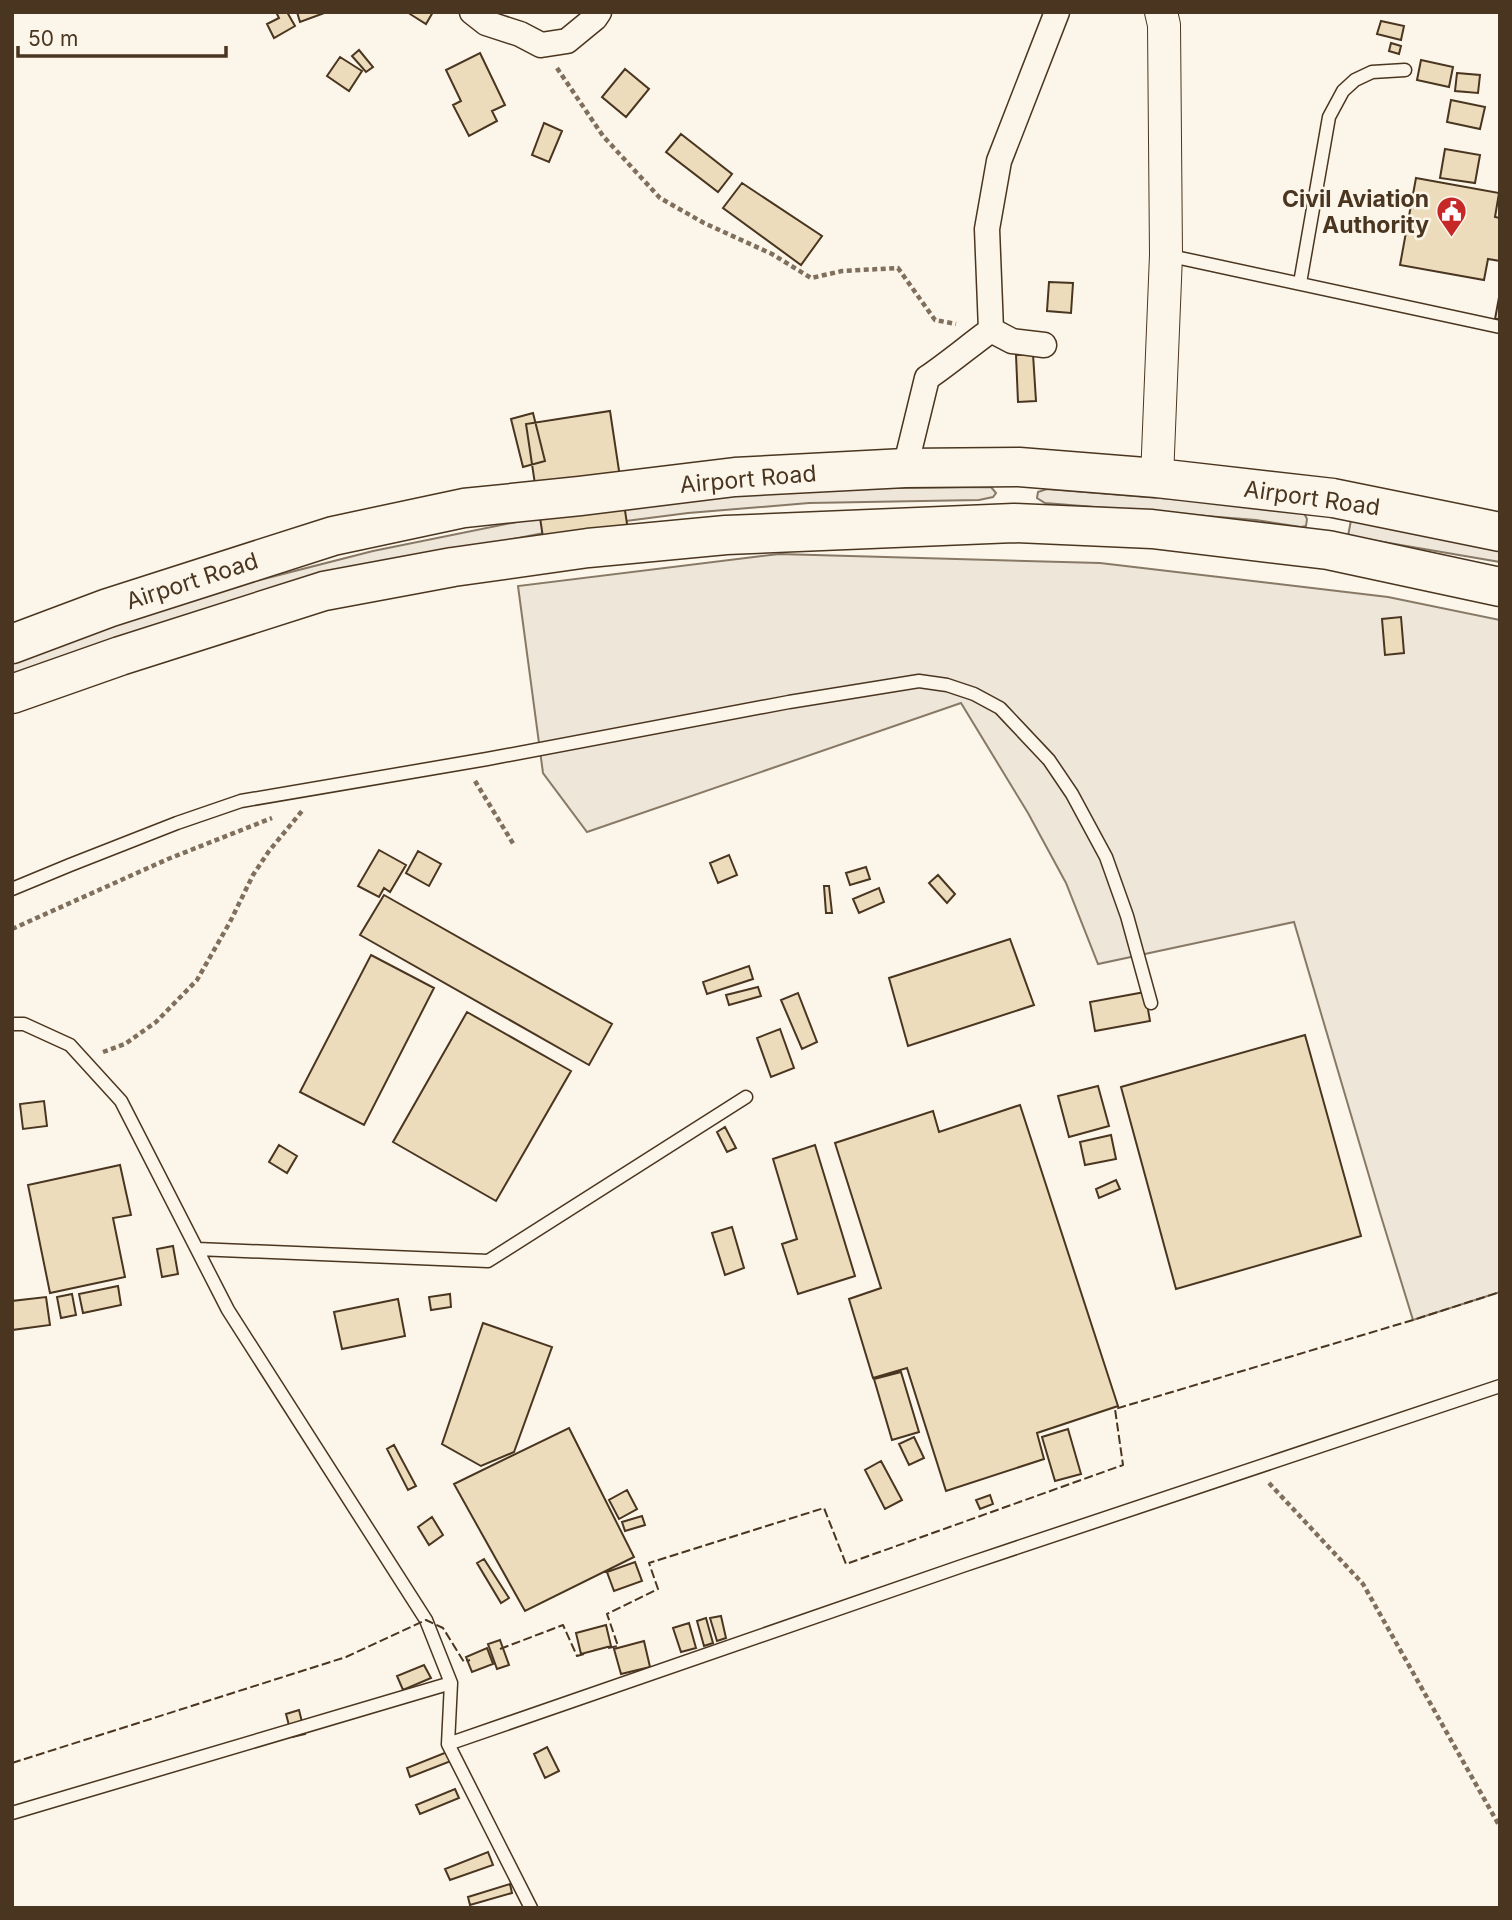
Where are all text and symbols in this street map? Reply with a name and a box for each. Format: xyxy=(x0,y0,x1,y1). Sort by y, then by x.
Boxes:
scale bar xyxy=(18,14,226,58)
text: 50 m xyxy=(28,26,78,51)
place label: Civil Aviation Authority xyxy=(1282,185,1429,239)
public building icon: Civil Aviation Authority xyxy=(1435,195,1469,239)
street label: Airport Road xyxy=(679,459,817,499)
street label: Airport Road xyxy=(1242,475,1382,521)
street label: Airport Road xyxy=(123,547,261,615)

